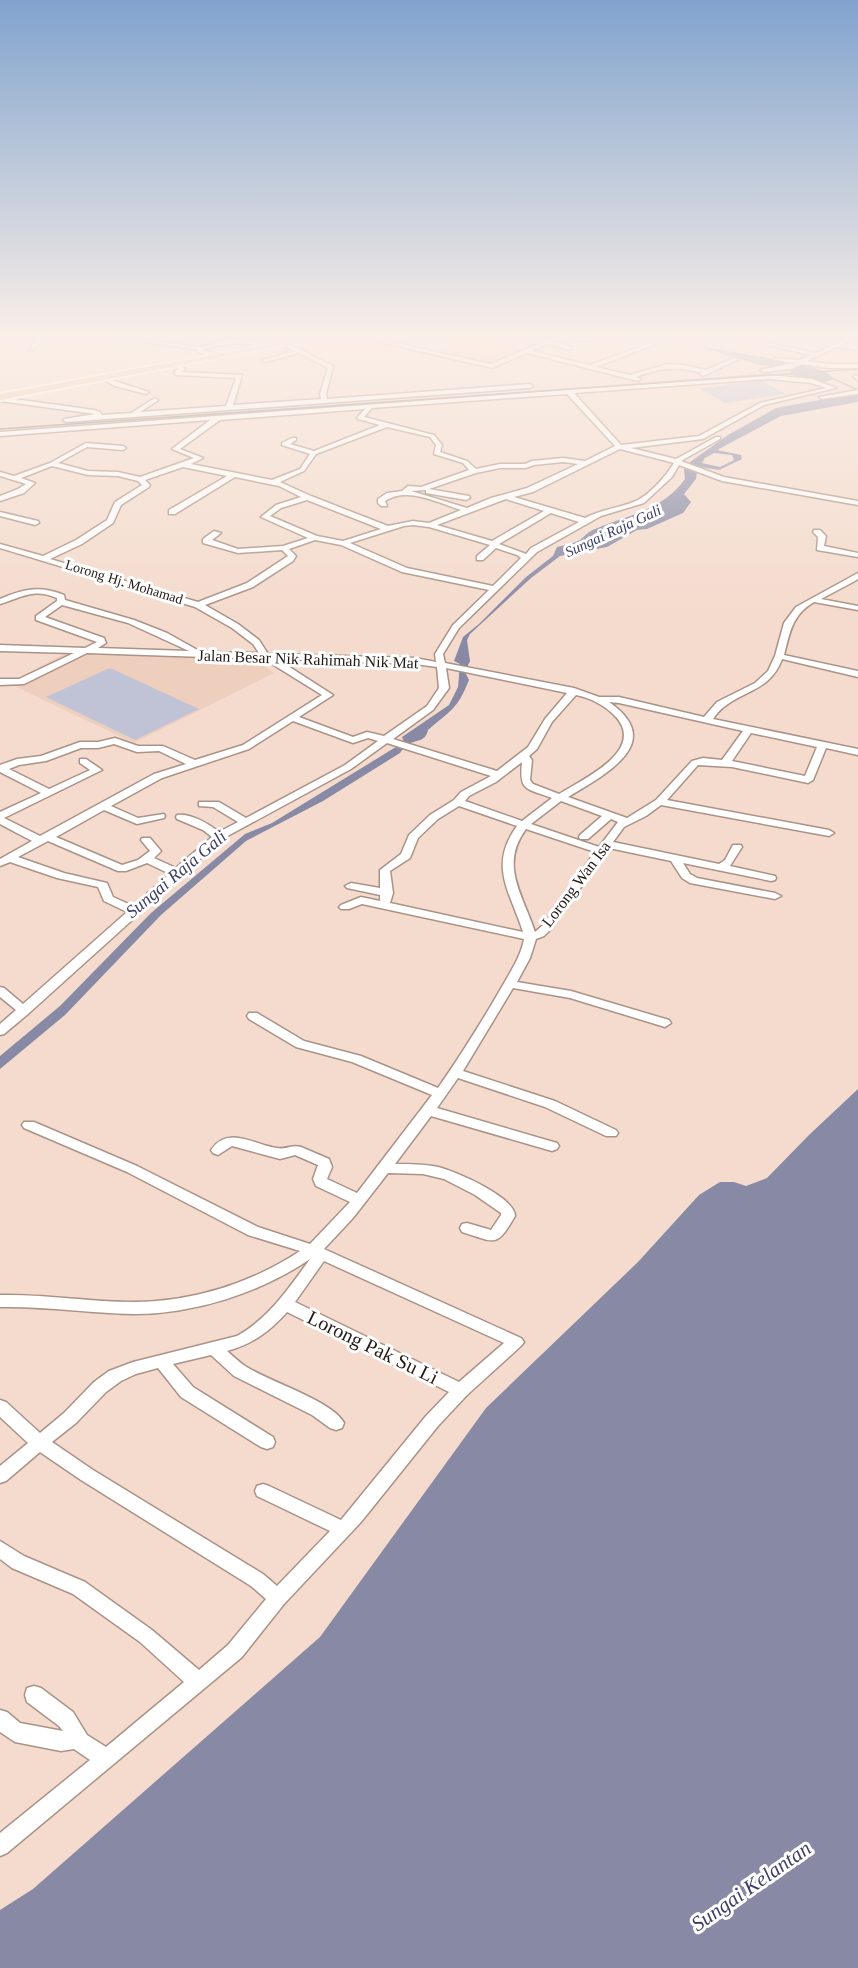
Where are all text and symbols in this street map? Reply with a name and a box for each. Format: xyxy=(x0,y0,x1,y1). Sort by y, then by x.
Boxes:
water label: Sungai Raja Gali xyxy=(562,502,664,560)
street label: Lorong Hj. Mohamad xyxy=(63,557,185,607)
street label: Jalan Besar Nik Rahimah Nik Mat xyxy=(197,647,419,671)
water label: Sungai Raja Gali xyxy=(122,826,230,922)
street label: Lorong Wan Isa xyxy=(538,838,614,931)
street label: Lorong Pak Su Li xyxy=(304,1306,442,1389)
water label: Sungai Kelantan xyxy=(687,1836,815,1936)

